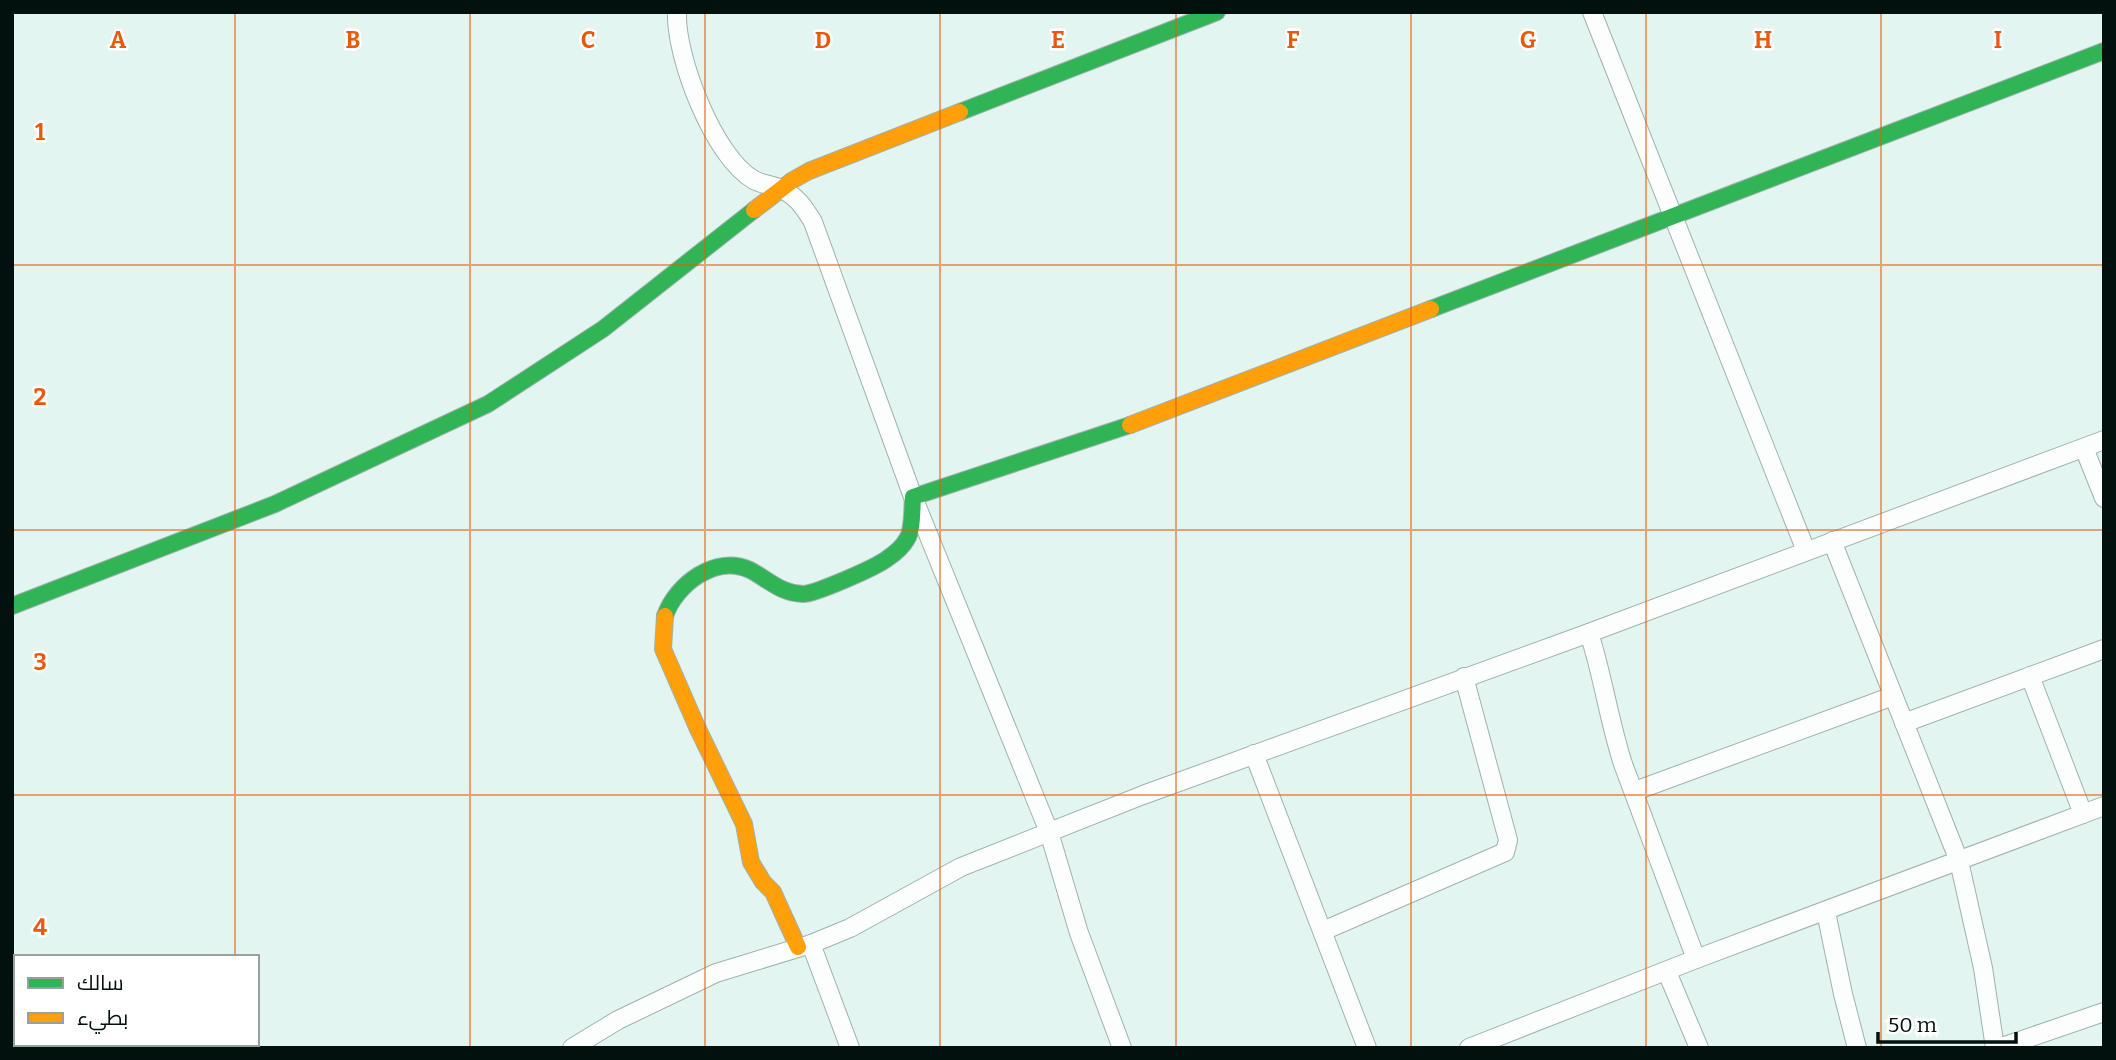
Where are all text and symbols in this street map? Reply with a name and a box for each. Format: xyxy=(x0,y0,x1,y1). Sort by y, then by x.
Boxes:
text: A xyxy=(110,26,127,54)
text: B xyxy=(346,26,360,54)
text: C xyxy=(581,26,595,54)
text: D xyxy=(815,26,831,54)
text: E xyxy=(1051,26,1065,54)
text: F xyxy=(1287,26,1300,54)
text: G xyxy=(1520,26,1537,54)
text: H xyxy=(1754,26,1772,54)
text: I xyxy=(1994,26,2002,54)
text: 1 xyxy=(35,118,45,146)
text: 2 xyxy=(34,383,47,411)
text: 3 xyxy=(33,648,47,676)
text: 4 xyxy=(33,913,47,941)
legend xyxy=(14,955,259,1046)
text: سالك xyxy=(77,970,124,996)
scale bar xyxy=(1878,1000,2016,1044)
text: بطيء xyxy=(77,1005,128,1034)
text: 50 m xyxy=(1888,1012,1937,1038)

